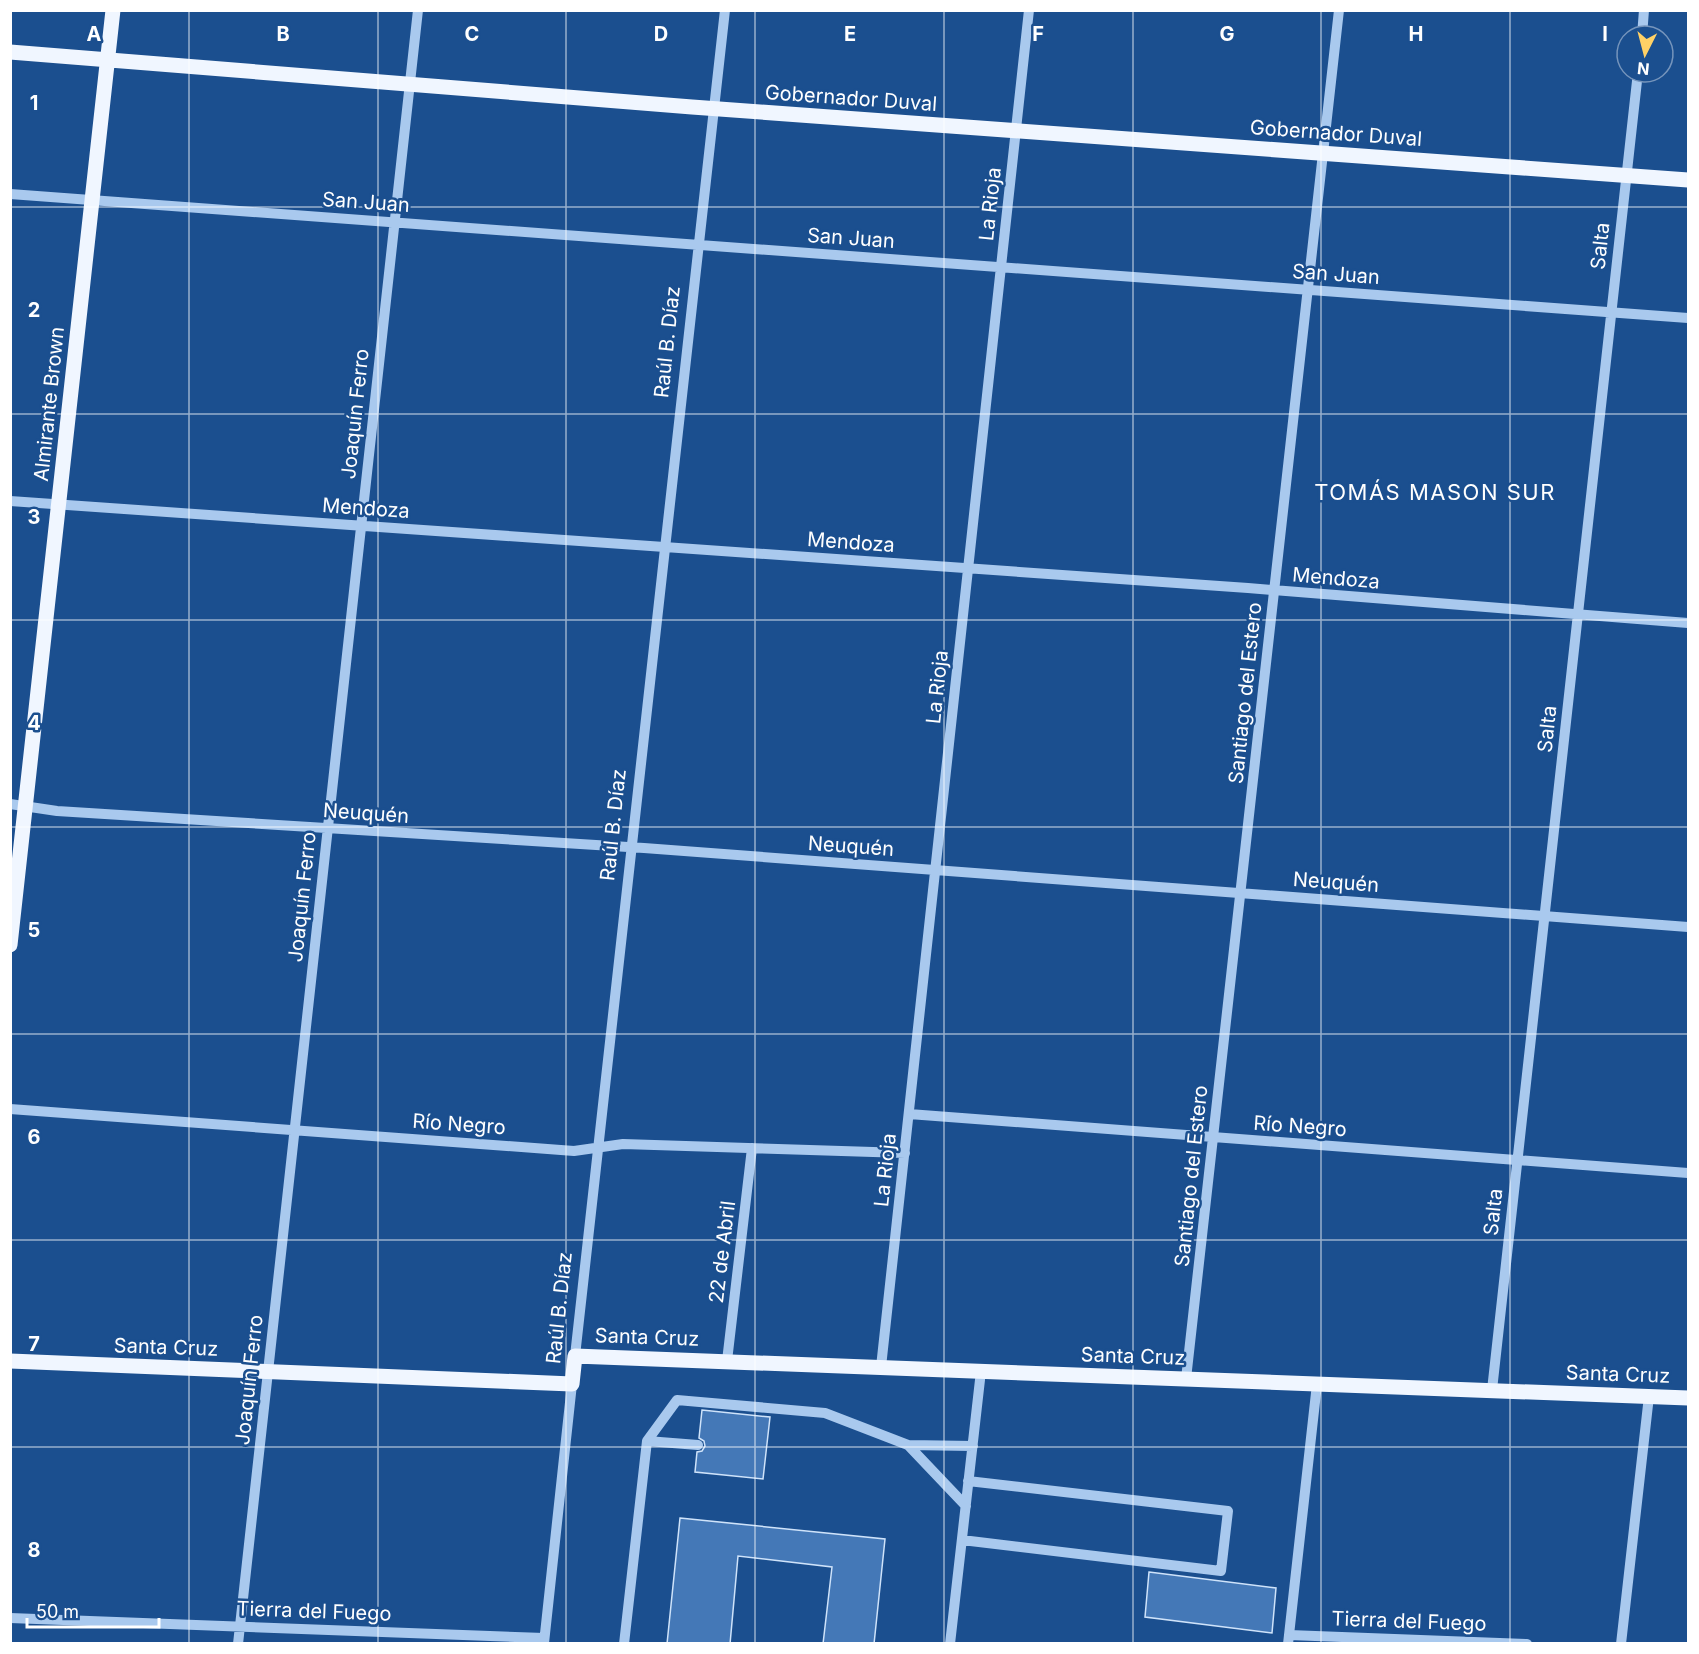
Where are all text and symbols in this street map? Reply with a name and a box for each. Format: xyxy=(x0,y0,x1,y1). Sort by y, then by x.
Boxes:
text: A xyxy=(87,22,102,46)
text: B xyxy=(276,22,290,46)
text: C xyxy=(465,22,479,46)
text: D xyxy=(654,22,668,46)
text: E xyxy=(844,22,856,46)
text: F xyxy=(1032,22,1044,46)
text: G xyxy=(1219,22,1235,46)
text: H xyxy=(1409,22,1423,46)
text: I xyxy=(1602,22,1608,46)
north arrow xyxy=(1615,24,1675,84)
text: N xyxy=(1636,58,1651,80)
street label: Gobernador Duval xyxy=(764,80,938,116)
text: 1 xyxy=(30,91,38,115)
street label: Gobernador Duval xyxy=(1249,115,1423,151)
street label: La Rioja xyxy=(974,166,1006,242)
street label: San Juan xyxy=(321,187,411,217)
street label: Salta xyxy=(1586,221,1614,271)
street label: San Juan xyxy=(806,223,896,253)
street label: San Juan xyxy=(1291,259,1381,289)
street label: Raúl B. Díaz xyxy=(649,285,685,399)
text: 2 xyxy=(28,298,40,322)
street label: Almirante Brown xyxy=(29,326,69,482)
street label: Joaquín Ferro xyxy=(336,348,374,480)
district label: TOMÁS MASON SUR xyxy=(1314,479,1556,505)
street label: Mendoza xyxy=(321,493,411,523)
text: 3 xyxy=(28,505,40,529)
street label: Mendoza xyxy=(806,527,896,557)
street label: Mendoza xyxy=(1291,562,1381,594)
street label: Santiago del Estero xyxy=(1224,601,1266,785)
street label: La Rioja xyxy=(921,649,953,725)
street label: Salta xyxy=(1533,704,1561,754)
text: 4 xyxy=(27,711,41,735)
street label: Raúl B. Díaz xyxy=(595,768,631,882)
street label: Neuquén xyxy=(322,798,410,828)
street label: Joaquín Ferro xyxy=(283,831,321,963)
street label: Neuquén xyxy=(807,831,895,861)
street label: Neuquén xyxy=(1292,867,1380,897)
text: 5 xyxy=(28,918,40,942)
street label: Santiago del Estero xyxy=(1170,1084,1212,1268)
street label: Río Negro xyxy=(412,1109,506,1139)
street label: Río Negro xyxy=(1253,1111,1347,1141)
text: 6 xyxy=(28,1125,41,1149)
street label: La Rioja xyxy=(869,1132,901,1208)
street label: Salta xyxy=(1479,1187,1507,1237)
street label: 22 de Abril xyxy=(704,1199,740,1305)
street label: Raúl B. Díaz xyxy=(541,1251,577,1365)
street label: Joaquín Ferro xyxy=(230,1314,268,1446)
street label: Santa Cruz xyxy=(594,1323,700,1351)
text: 7 xyxy=(28,1332,40,1356)
street label: Santa Cruz xyxy=(113,1333,219,1361)
street label: Santa Cruz xyxy=(1080,1342,1186,1370)
street label: Santa Cruz xyxy=(1565,1360,1671,1388)
text: 8 xyxy=(27,1538,41,1562)
scale bar xyxy=(27,1591,159,1629)
street label: Tierra del Fuego xyxy=(236,1596,392,1626)
text: 50 m xyxy=(36,1601,79,1622)
street label: Tierra del Fuego xyxy=(1331,1606,1487,1636)

